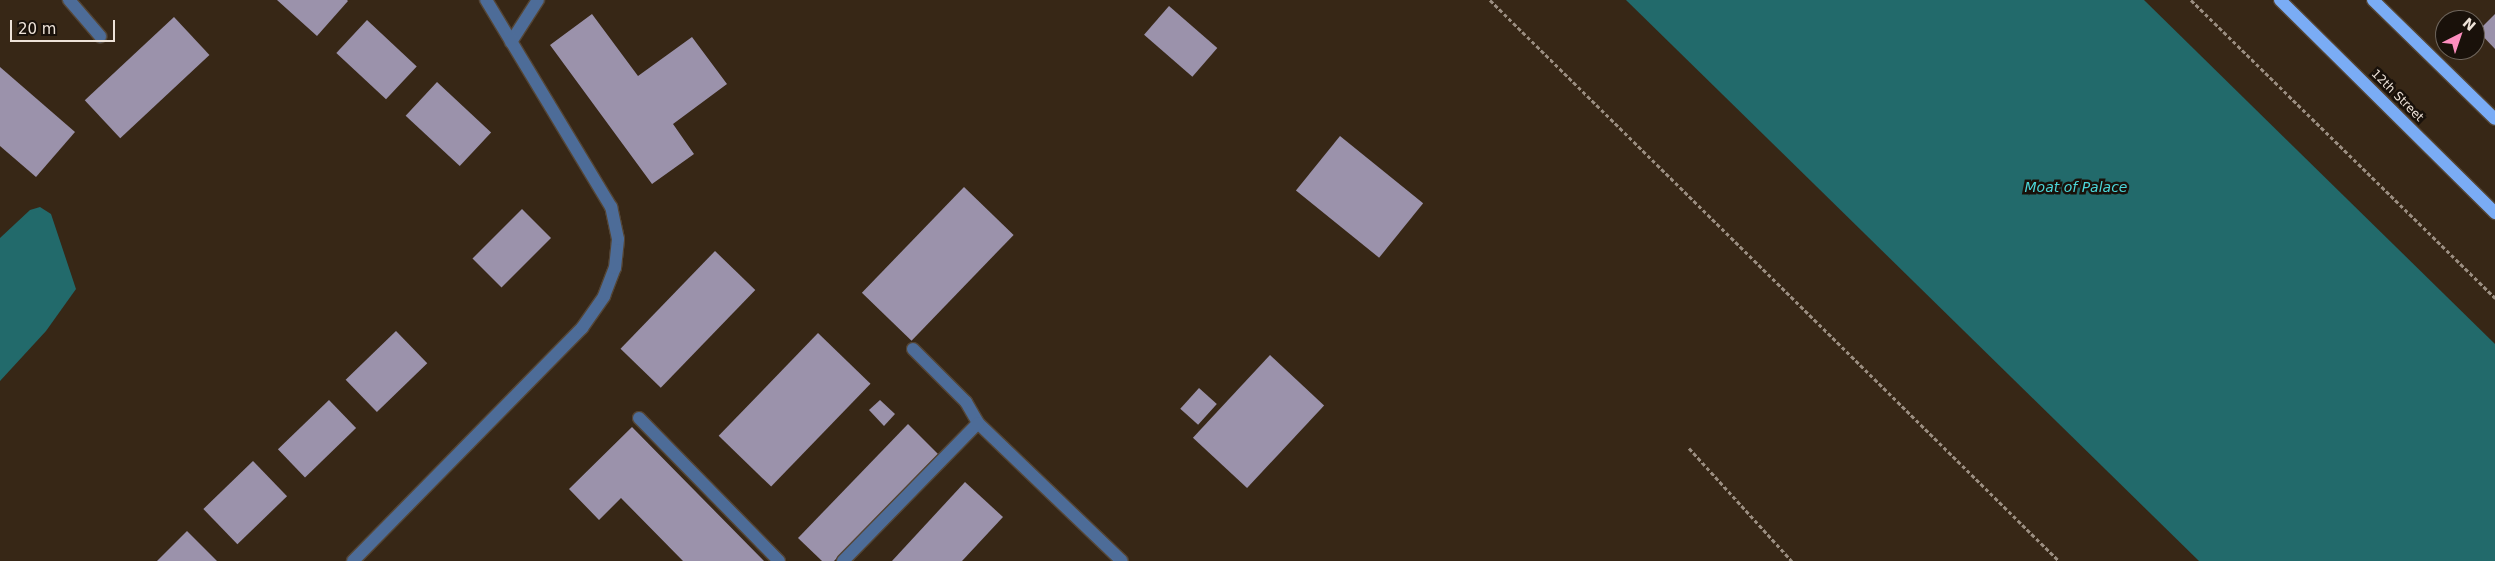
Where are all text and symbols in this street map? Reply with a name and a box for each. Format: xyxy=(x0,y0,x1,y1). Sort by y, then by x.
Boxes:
scale bar xyxy=(12,10,118,42)
north arrow xyxy=(2435,10,2485,60)
text: N xyxy=(2460,15,2479,34)
text: 20 m xyxy=(18,20,56,38)
street label: 12th Street xyxy=(2368,67,2426,125)
water label: Moat of Palace xyxy=(2025,179,2127,195)

